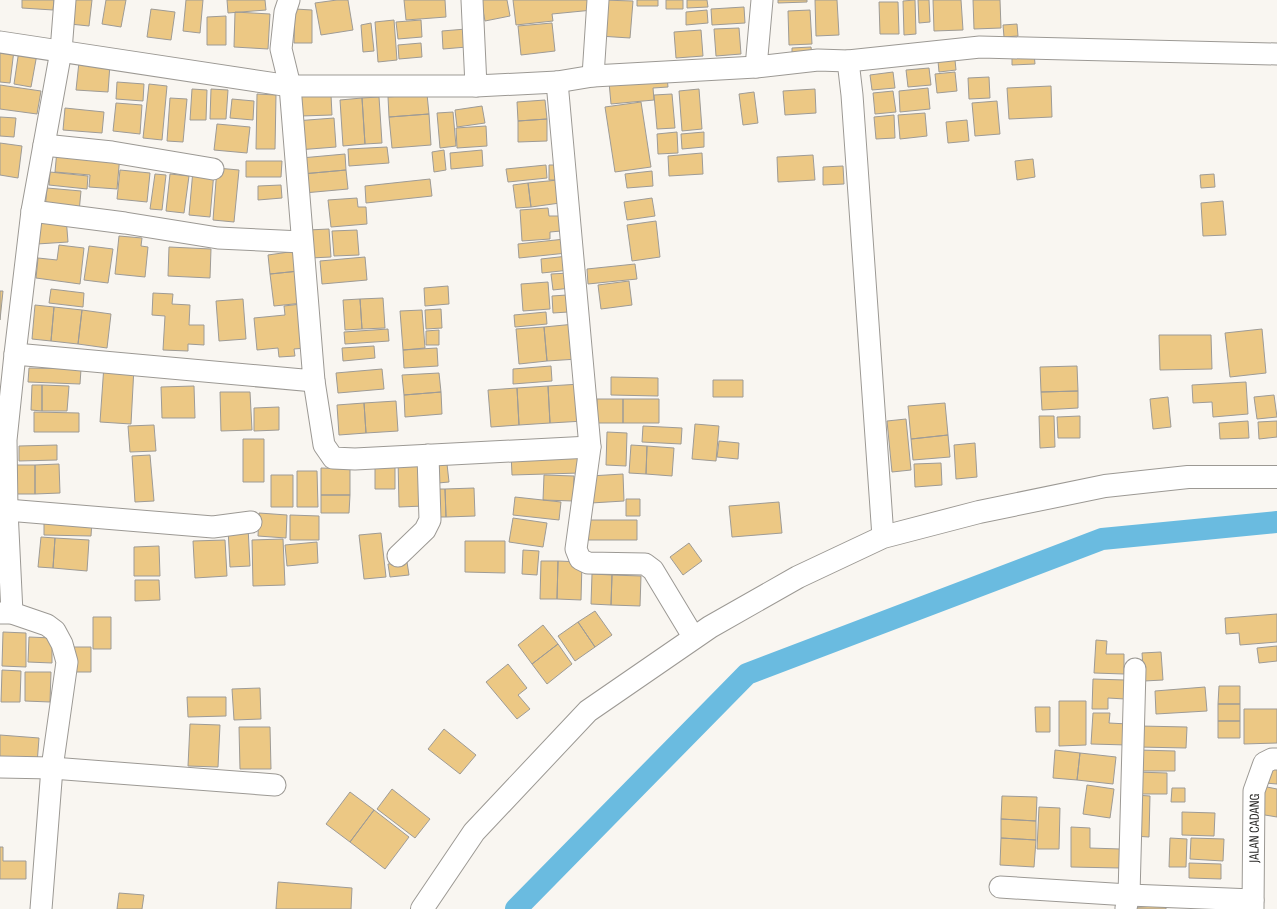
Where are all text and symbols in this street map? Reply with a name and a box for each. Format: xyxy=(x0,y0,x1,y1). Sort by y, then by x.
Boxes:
street label: JALAN CADANG xyxy=(1245,793,1262,864)

